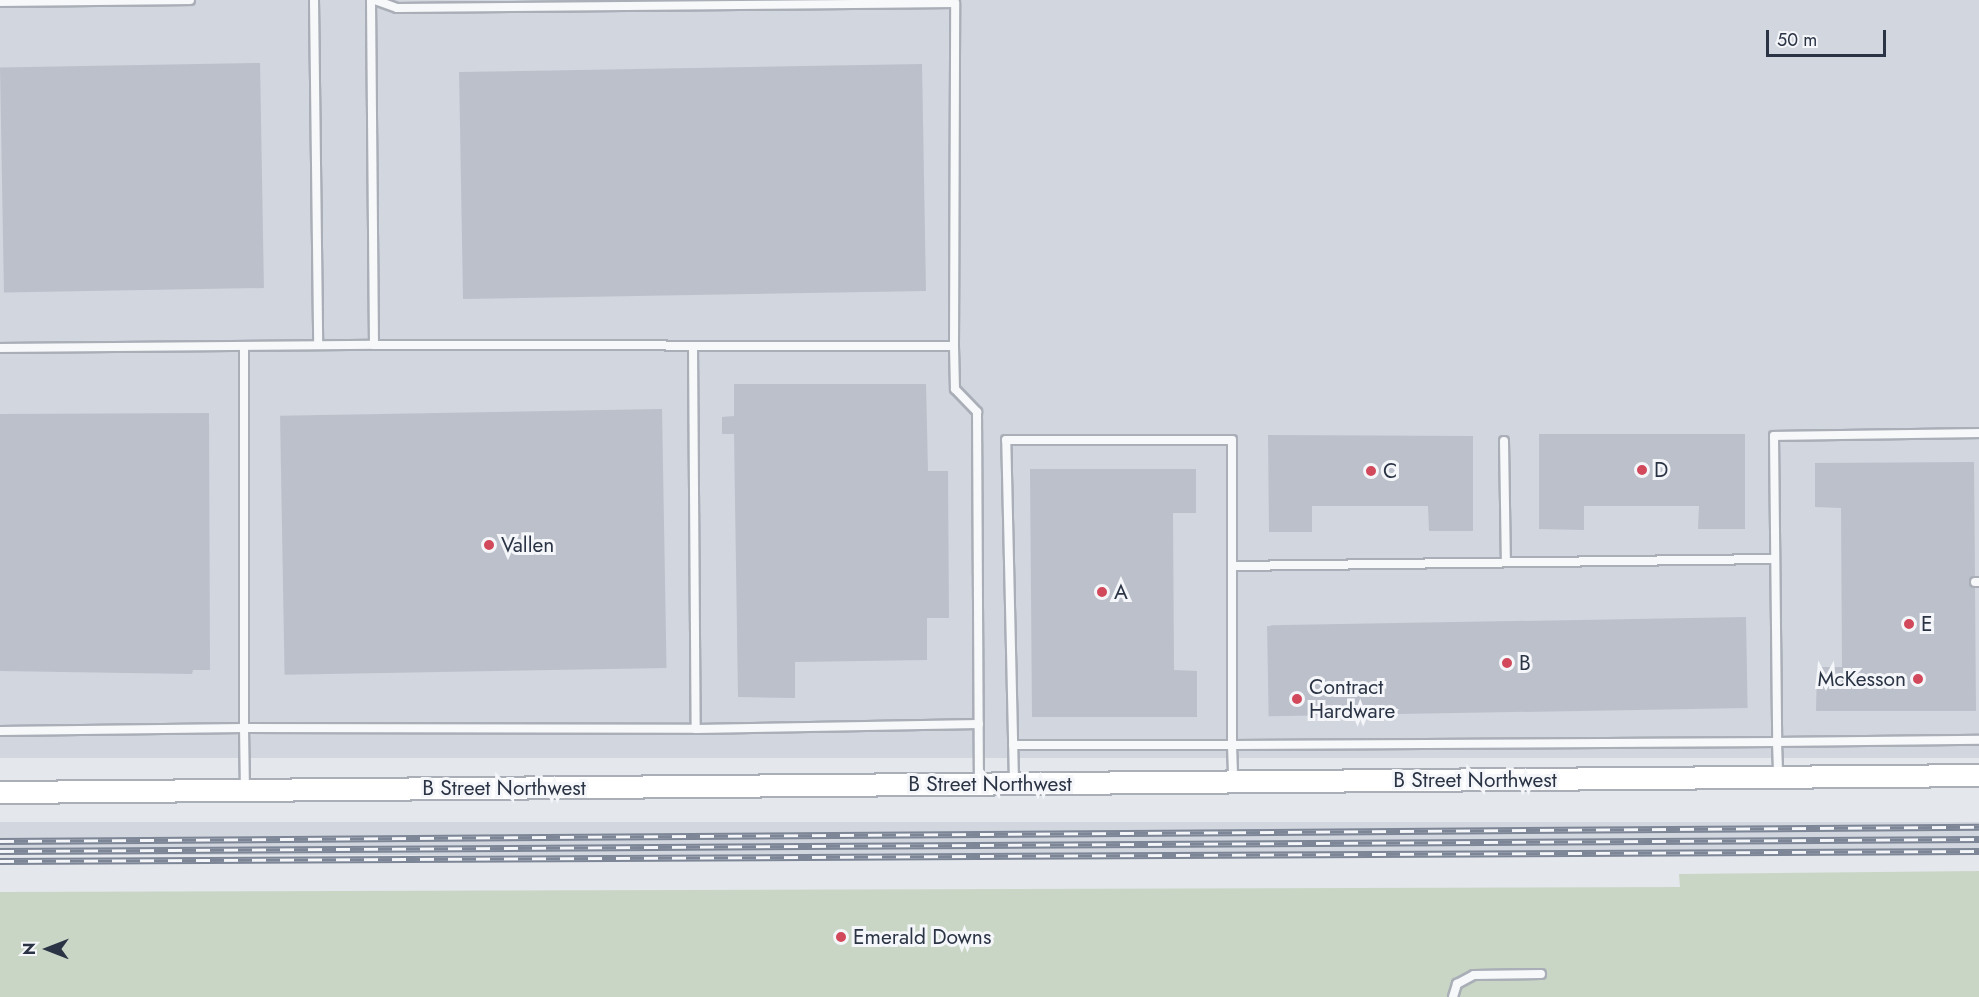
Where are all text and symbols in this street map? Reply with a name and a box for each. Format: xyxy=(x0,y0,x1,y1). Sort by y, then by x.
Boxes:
scale bar xyxy=(1769,18,1889,56)
text: 50 m xyxy=(1777,27,1817,53)
place label: D xyxy=(1654,457,1668,483)
place label: C xyxy=(1383,458,1397,484)
marker: D xyxy=(1635,463,1649,477)
marker: C xyxy=(1364,464,1378,478)
place label: Vallen xyxy=(501,532,554,558)
marker: Vallen xyxy=(482,538,496,552)
place label: A xyxy=(1114,579,1128,605)
marker: A xyxy=(1095,585,1109,599)
place label: E xyxy=(1921,611,1933,637)
marker: E xyxy=(1902,617,1916,631)
place label: B xyxy=(1519,650,1531,676)
marker: B xyxy=(1500,656,1514,670)
place label: McKesson xyxy=(1817,666,1906,692)
marker: McKesson xyxy=(1911,672,1925,686)
place label: Contract Hardware xyxy=(1309,674,1395,724)
marker: Contract Hardware xyxy=(1290,692,1304,706)
street label: B Street Northwest xyxy=(1393,767,1557,793)
street label: B Street Northwest xyxy=(908,771,1072,797)
street label: B Street Northwest xyxy=(422,775,586,801)
north arrow xyxy=(18,919,78,979)
place label: Emerald Downs xyxy=(853,924,991,950)
marker: Emerald Downs xyxy=(834,930,848,944)
text: N xyxy=(18,943,41,955)

